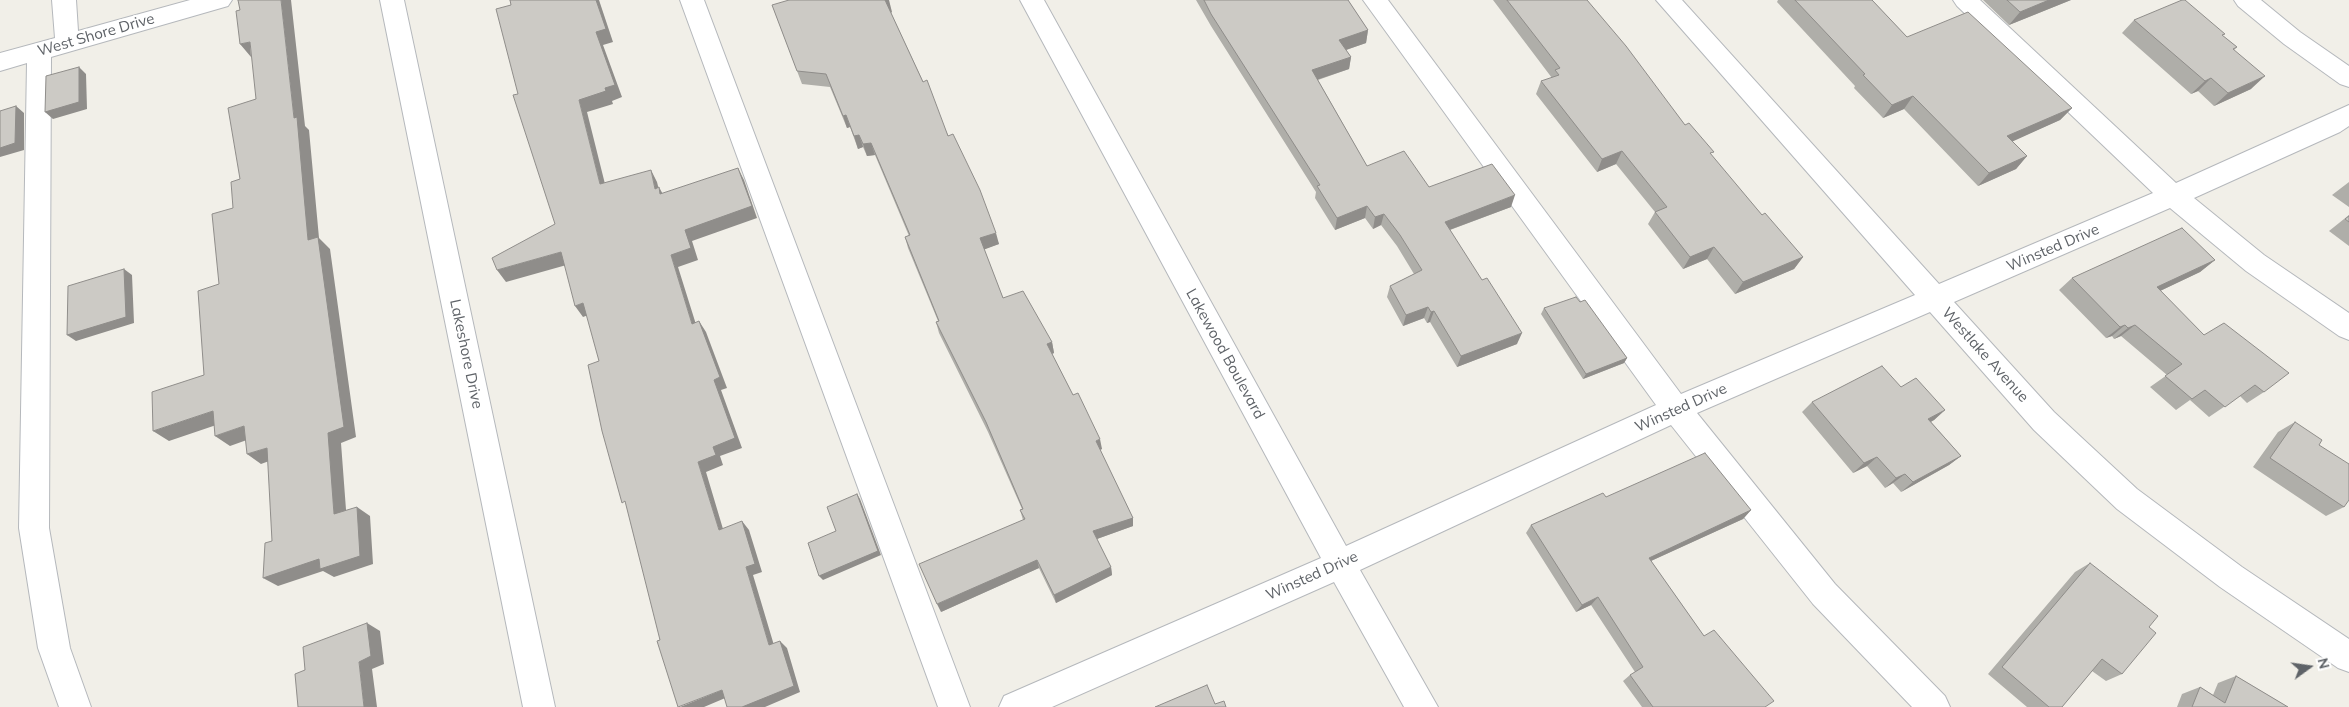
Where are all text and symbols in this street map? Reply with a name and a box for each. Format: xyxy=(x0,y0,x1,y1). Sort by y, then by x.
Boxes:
street label: West Shore Drive xyxy=(35,10,157,60)
street label: Winsted Drive xyxy=(2004,220,2102,276)
street label: Lakewood Boulevard xyxy=(1182,286,1268,422)
street label: Lakeshore Drive xyxy=(446,298,486,410)
street label: Westlake Avenue xyxy=(1938,304,2032,406)
street label: Winsted Drive xyxy=(1632,380,1730,436)
street label: Winsted Drive xyxy=(1263,548,1361,604)
north arrow xyxy=(2284,642,2334,692)
text: N xyxy=(2314,656,2334,671)

